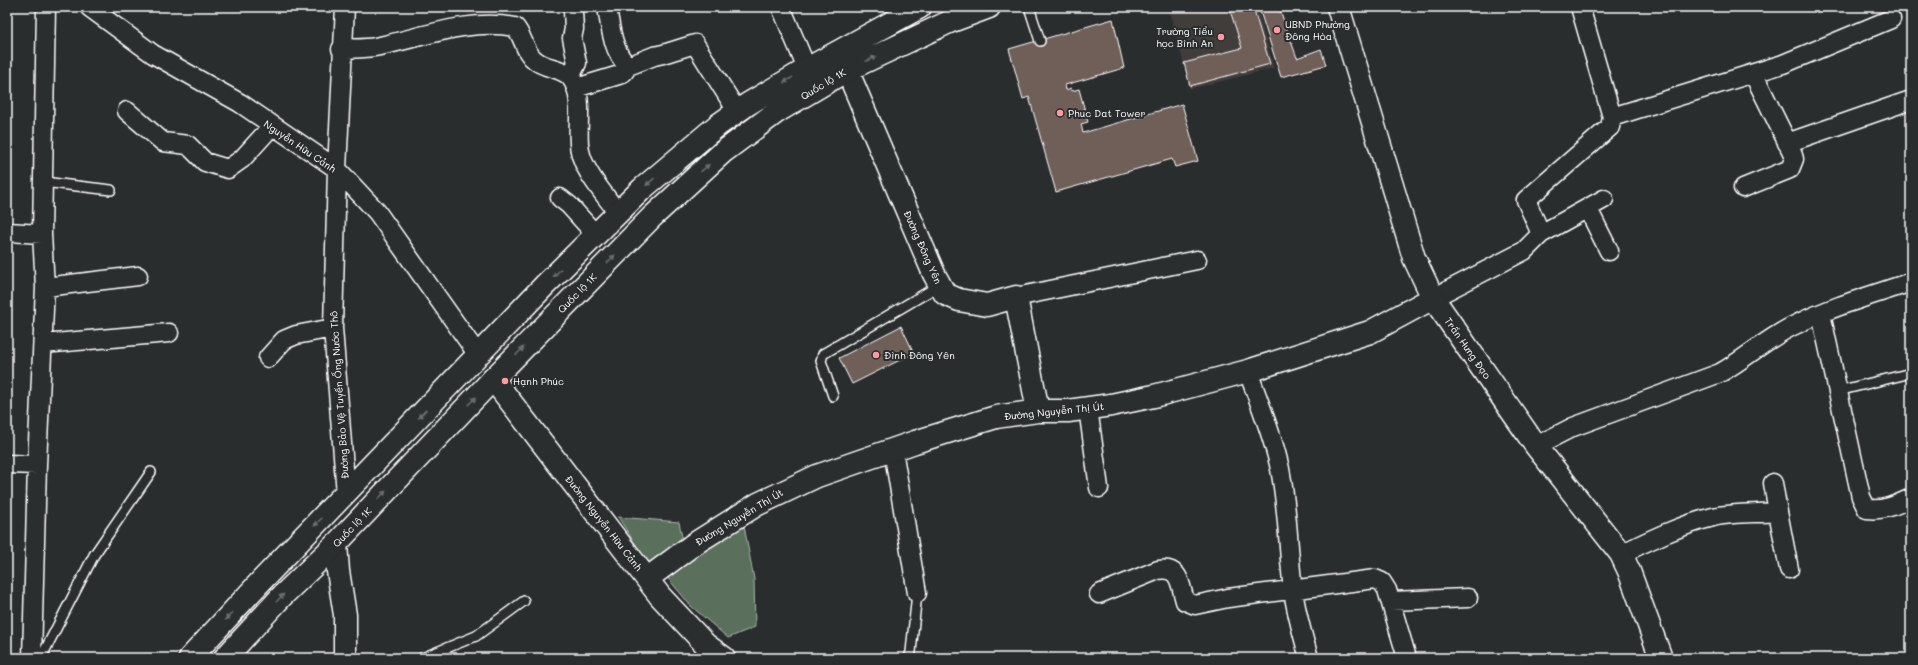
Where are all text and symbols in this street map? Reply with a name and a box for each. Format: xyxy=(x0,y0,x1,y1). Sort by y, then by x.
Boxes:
place label: UBND Phường Đông Hòa xyxy=(1285,17,1350,43)
place label: Trường Tiểu học Bình An xyxy=(1156,24,1213,50)
marker: UBND Phường Đông Hòa xyxy=(1272,25,1282,35)
marker: Trường Tiểu học Bình An xyxy=(1216,32,1226,42)
one-way arrow xyxy=(865,56,877,62)
street label: Quốc lộ 1K xyxy=(798,65,848,103)
one-way arrow xyxy=(782,77,794,84)
place label: Phuc Dat Tower xyxy=(1068,106,1145,120)
marker: Phuc Dat Tower xyxy=(1055,108,1065,118)
street label: Nguyễn Hữu Cảnh xyxy=(261,117,339,176)
one-way arrow xyxy=(699,164,710,173)
one-way arrow xyxy=(645,178,656,187)
street label: Đường Đông Yên xyxy=(901,208,945,286)
one-way arrow xyxy=(606,254,616,264)
one-way arrow xyxy=(552,268,562,278)
street label: Quốc lộ 1K xyxy=(554,270,600,316)
street label: Đường Bảo Vệ Tuyến Ống Nước Thô xyxy=(326,310,352,479)
street label: Trần Hưng Đạo xyxy=(1442,314,1494,382)
one-way arrow xyxy=(515,347,525,356)
place label: Đình Đông Yên xyxy=(884,348,955,362)
marker: Đình Đông Yên xyxy=(871,350,881,360)
place label: Hạnh Phúc xyxy=(513,374,564,388)
marker: Hạnh Phúc xyxy=(500,376,510,386)
one-way arrow xyxy=(467,396,477,406)
street label: Đường Nguyễn Thị Út xyxy=(1003,399,1105,423)
one-way arrow xyxy=(417,409,427,419)
street label: Đường Nguyễn Hữu Cảnh xyxy=(562,472,646,574)
street label: Đường Nguyễn Thị Út xyxy=(692,485,786,549)
one-way arrow xyxy=(377,490,387,500)
street label: Quốc lộ 1K xyxy=(329,504,375,550)
one-way arrow xyxy=(314,517,323,527)
one-way arrow xyxy=(276,593,285,604)
one-way arrow xyxy=(224,611,233,621)

